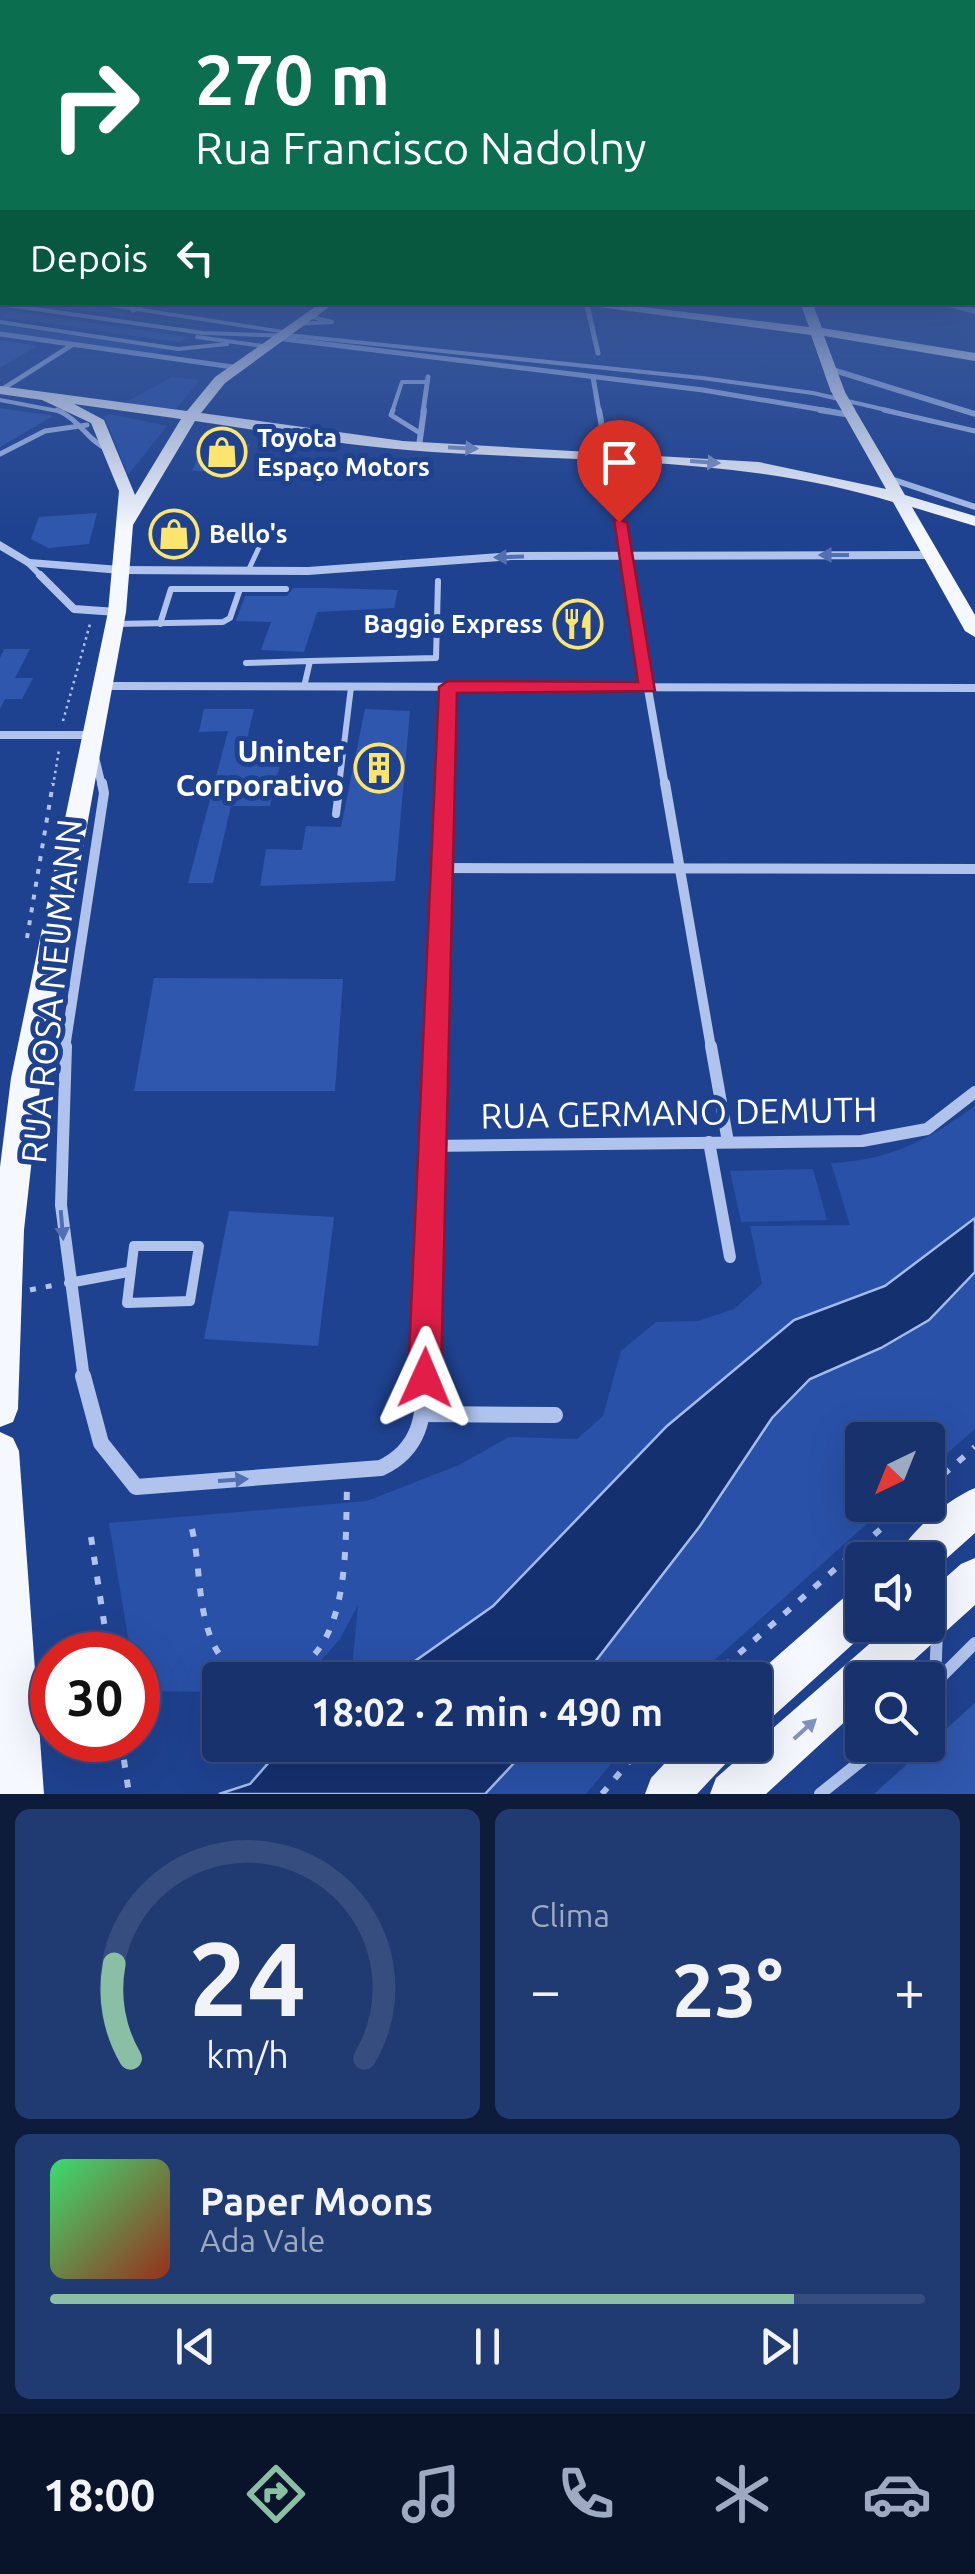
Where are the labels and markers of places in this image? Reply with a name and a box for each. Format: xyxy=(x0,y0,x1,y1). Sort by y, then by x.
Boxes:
pin xyxy=(577,420,662,523)
place label: Toyota Espaço Motors xyxy=(257,424,430,482)
shop icon: Toyota Espaço Motors xyxy=(196,426,248,478)
shop icon: Bello's xyxy=(148,508,200,560)
place label: Bello's xyxy=(209,520,288,548)
restaurant icon: Baggio Express xyxy=(552,598,604,650)
place label: Baggio Express xyxy=(364,610,543,638)
place label: Uninter Corporativo xyxy=(176,734,345,802)
building icon: Uninter Corporativo xyxy=(353,742,405,794)

